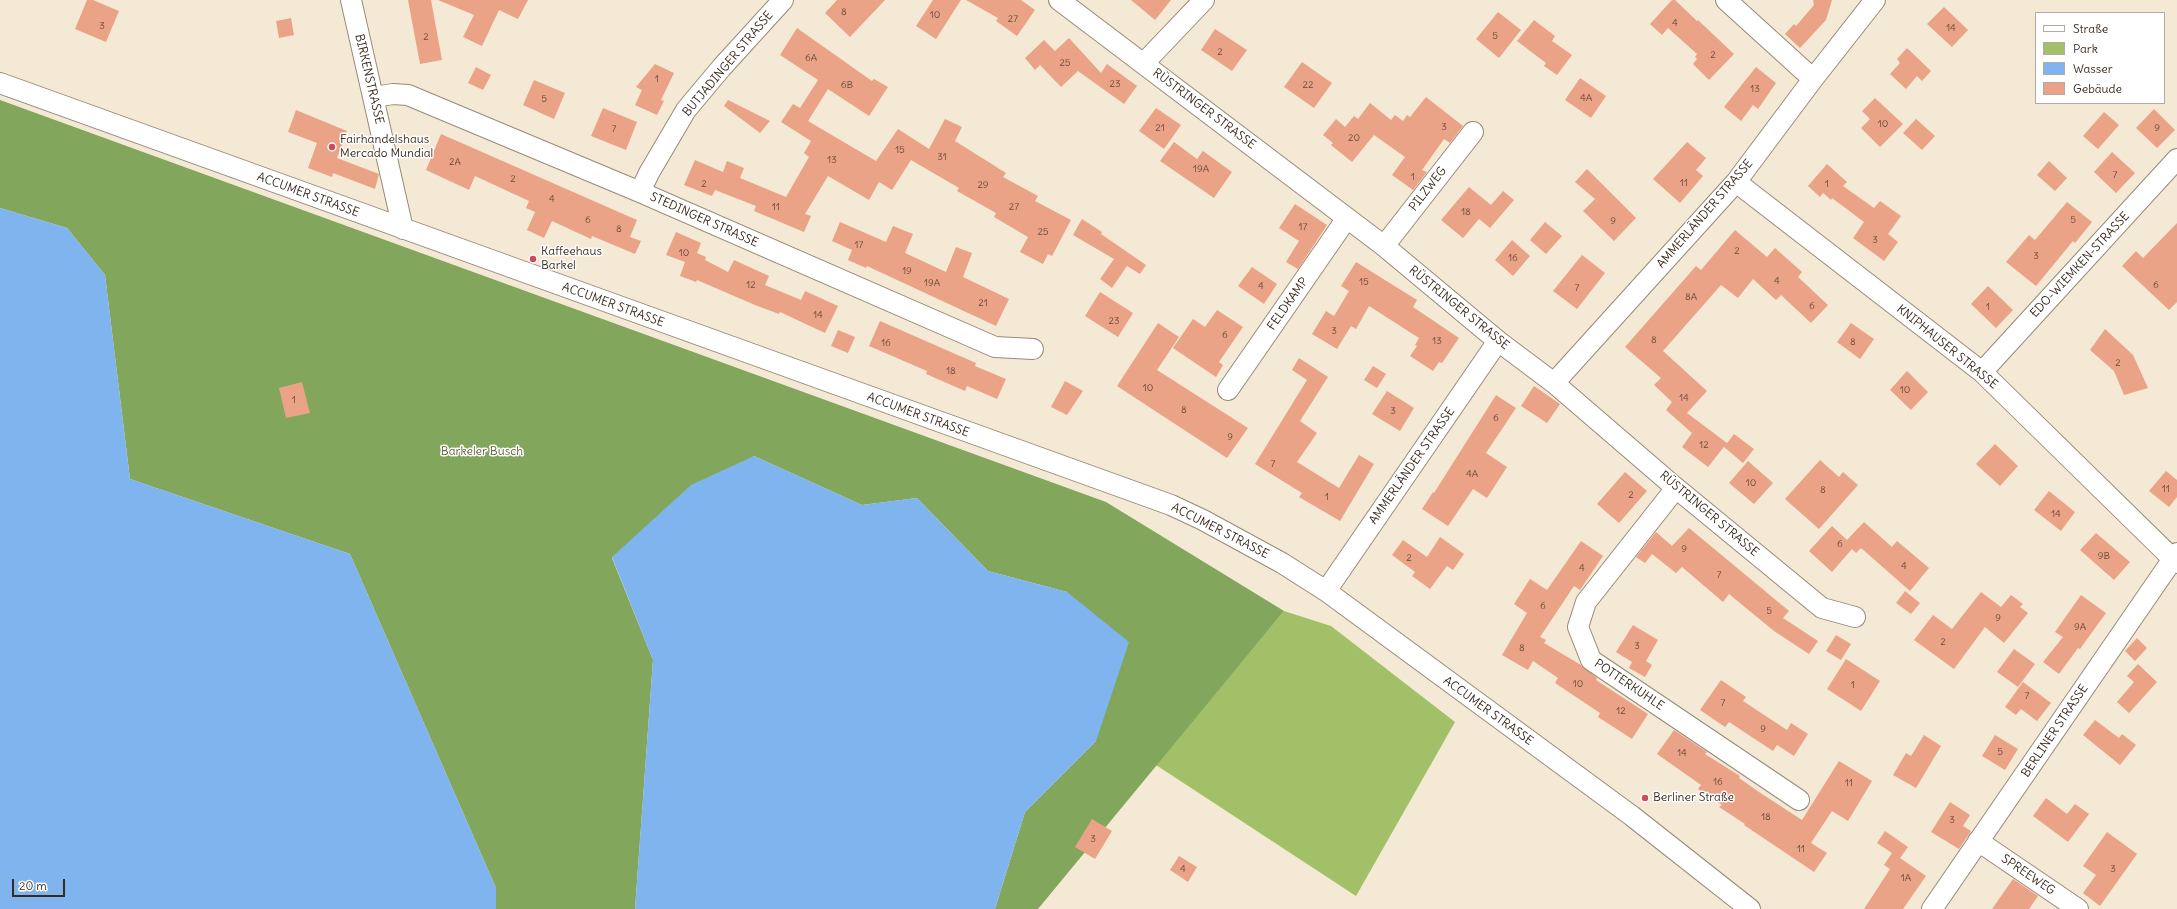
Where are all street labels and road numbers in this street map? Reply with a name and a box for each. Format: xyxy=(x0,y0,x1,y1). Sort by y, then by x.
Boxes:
street label: BUTJADINGER STRASSE xyxy=(680,9,776,119)
street label: BIRKENSTRASSE xyxy=(352,33,386,125)
street label: RÜSTRINGER STRASSE xyxy=(1150,66,1258,152)
street label: AMMERLÄNDER STRASSE xyxy=(1654,157,1756,271)
street label: PILZWEG xyxy=(1406,164,1450,214)
street label: ACCUMER STRASSE xyxy=(255,170,361,220)
street label: STEDINGER STRASSE xyxy=(648,190,760,250)
street label: EDO-WIEMKEN-STRASSE xyxy=(2027,209,2133,321)
street label: RÜSTRINGER STRASSE xyxy=(1406,263,1512,353)
street label: FELDKAMP xyxy=(1265,275,1311,333)
street label: ACCUMER STRASSE xyxy=(560,280,666,330)
street label: KNIPHAUSER STRASSE xyxy=(1894,302,2000,392)
street label: ACCUMER STRASSE xyxy=(865,390,971,440)
street label: AMMERLÄNDER STRASSE xyxy=(1366,405,1458,527)
street label: RÜSTRINGER STRASSE xyxy=(1657,468,1761,560)
street label: ACCUMER STRASSE xyxy=(1169,500,1271,562)
street label: POTTERKUHLE xyxy=(1591,656,1667,714)
street label: ACCUMER STRASSE xyxy=(1440,674,1536,748)
street label: BERLINER STRASSE xyxy=(2019,682,2091,780)
street label: SPREEWEG xyxy=(1998,852,2058,898)

